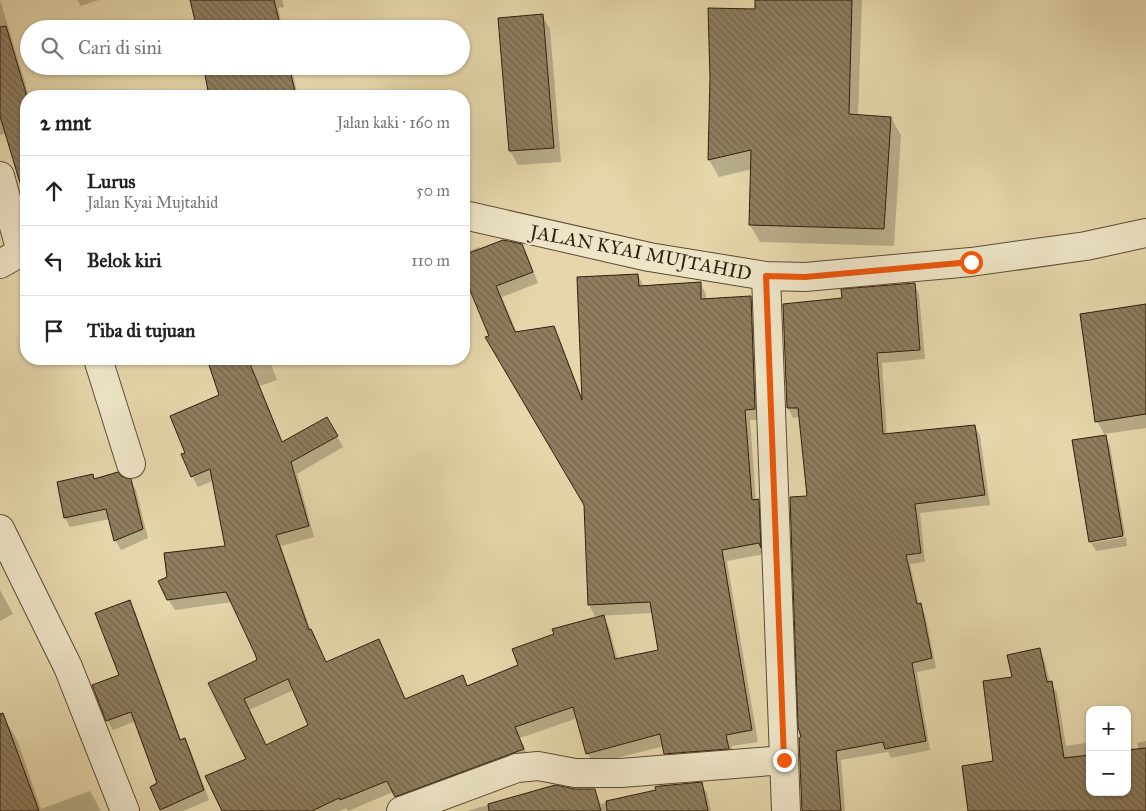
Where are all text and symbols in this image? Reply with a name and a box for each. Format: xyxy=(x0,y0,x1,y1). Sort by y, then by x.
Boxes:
search box xyxy=(20,20,470,75)
icon: search xyxy=(38,34,66,62)
text: Cari di sini xyxy=(78,36,162,59)
text: 2 mnt xyxy=(40,110,91,136)
text: Jalan kaki · 160 m xyxy=(337,113,450,132)
text: Lurus xyxy=(87,170,135,193)
icon: ahead xyxy=(40,177,68,205)
text: 50 m xyxy=(416,181,450,200)
text: Jalan Kyai Mujtahid xyxy=(87,193,218,212)
street label: JALAN KYAI MUJTAHID xyxy=(526,219,754,286)
icon: left xyxy=(40,247,68,275)
text: Belok kiri xyxy=(87,249,161,272)
text: 110 m xyxy=(411,251,450,270)
route start xyxy=(960,251,983,274)
icon: arrive xyxy=(40,317,68,345)
text: Tiba di tujuan xyxy=(87,319,195,342)
map controls xyxy=(1086,706,1131,796)
button: + xyxy=(1086,706,1131,751)
route end xyxy=(773,749,796,772)
button: − xyxy=(1086,751,1131,796)

